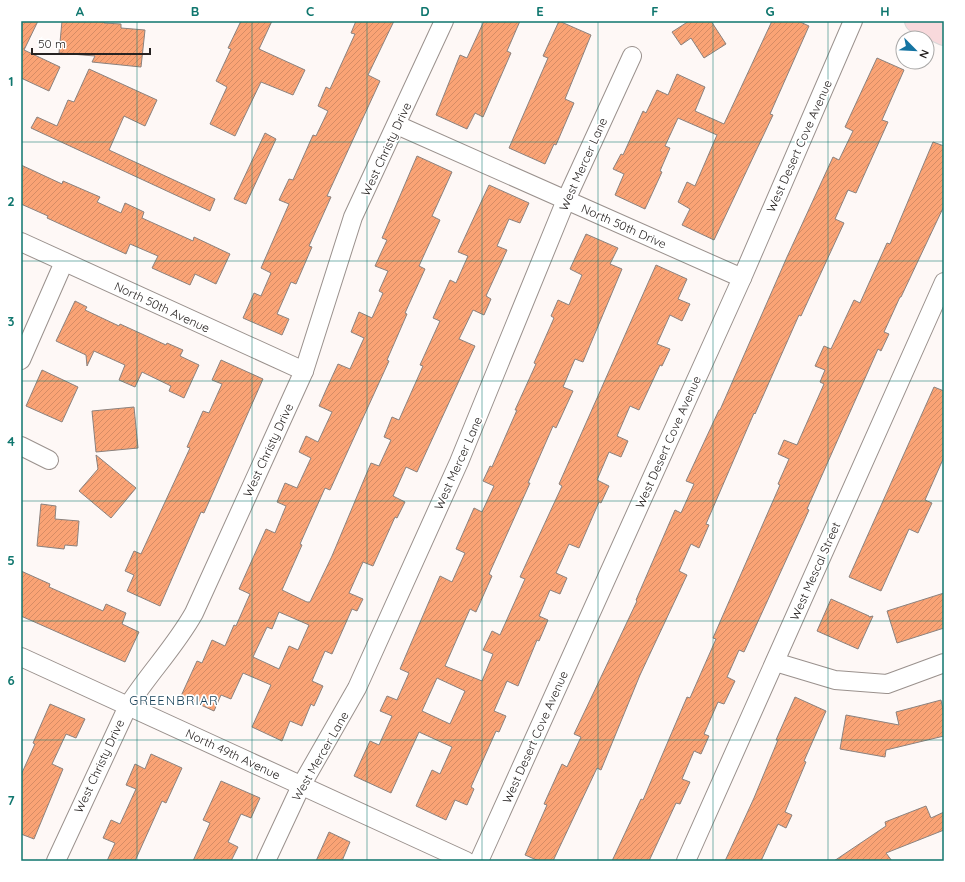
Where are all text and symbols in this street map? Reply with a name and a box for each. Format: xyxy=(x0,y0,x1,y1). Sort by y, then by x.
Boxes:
text: A xyxy=(76,3,85,19)
text: B xyxy=(191,3,199,19)
text: C xyxy=(306,3,314,19)
text: D xyxy=(420,3,430,19)
text: E xyxy=(536,3,544,19)
text: F xyxy=(651,3,659,19)
text: G xyxy=(765,3,775,19)
text: H xyxy=(880,3,890,19)
scale bar xyxy=(32,30,150,56)
north arrow xyxy=(895,30,935,70)
text: 50 m xyxy=(38,36,66,51)
text: N xyxy=(916,48,932,61)
text: 1 xyxy=(8,73,14,89)
street label: West Desert Cove Avenue xyxy=(763,77,835,215)
street label: West Christy Drive xyxy=(358,100,414,198)
street label: West Mercer Lane xyxy=(556,115,610,213)
text: 2 xyxy=(7,193,15,209)
street label: North 50th Drive xyxy=(579,201,669,252)
street label: North 50th Avenue xyxy=(112,278,212,336)
text: 3 xyxy=(8,313,15,329)
street label: West Desert Cove Avenue xyxy=(632,373,704,511)
street label: West Christy Drive xyxy=(240,401,296,499)
street label: West Mercer Lane xyxy=(431,414,485,512)
text: 4 xyxy=(7,433,15,449)
street label: West Mescal Street xyxy=(787,520,843,622)
text: 5 xyxy=(7,552,15,568)
street label: West Desert Cove Avenue xyxy=(499,668,571,806)
text: 6 xyxy=(7,672,15,688)
district label: GREENBRIAR xyxy=(129,692,219,708)
street label: West Mercer Lane xyxy=(288,709,352,803)
street label: West Christy Drive xyxy=(71,717,127,815)
street label: North 49th Avenue xyxy=(183,725,283,783)
text: 7 xyxy=(7,792,15,808)

